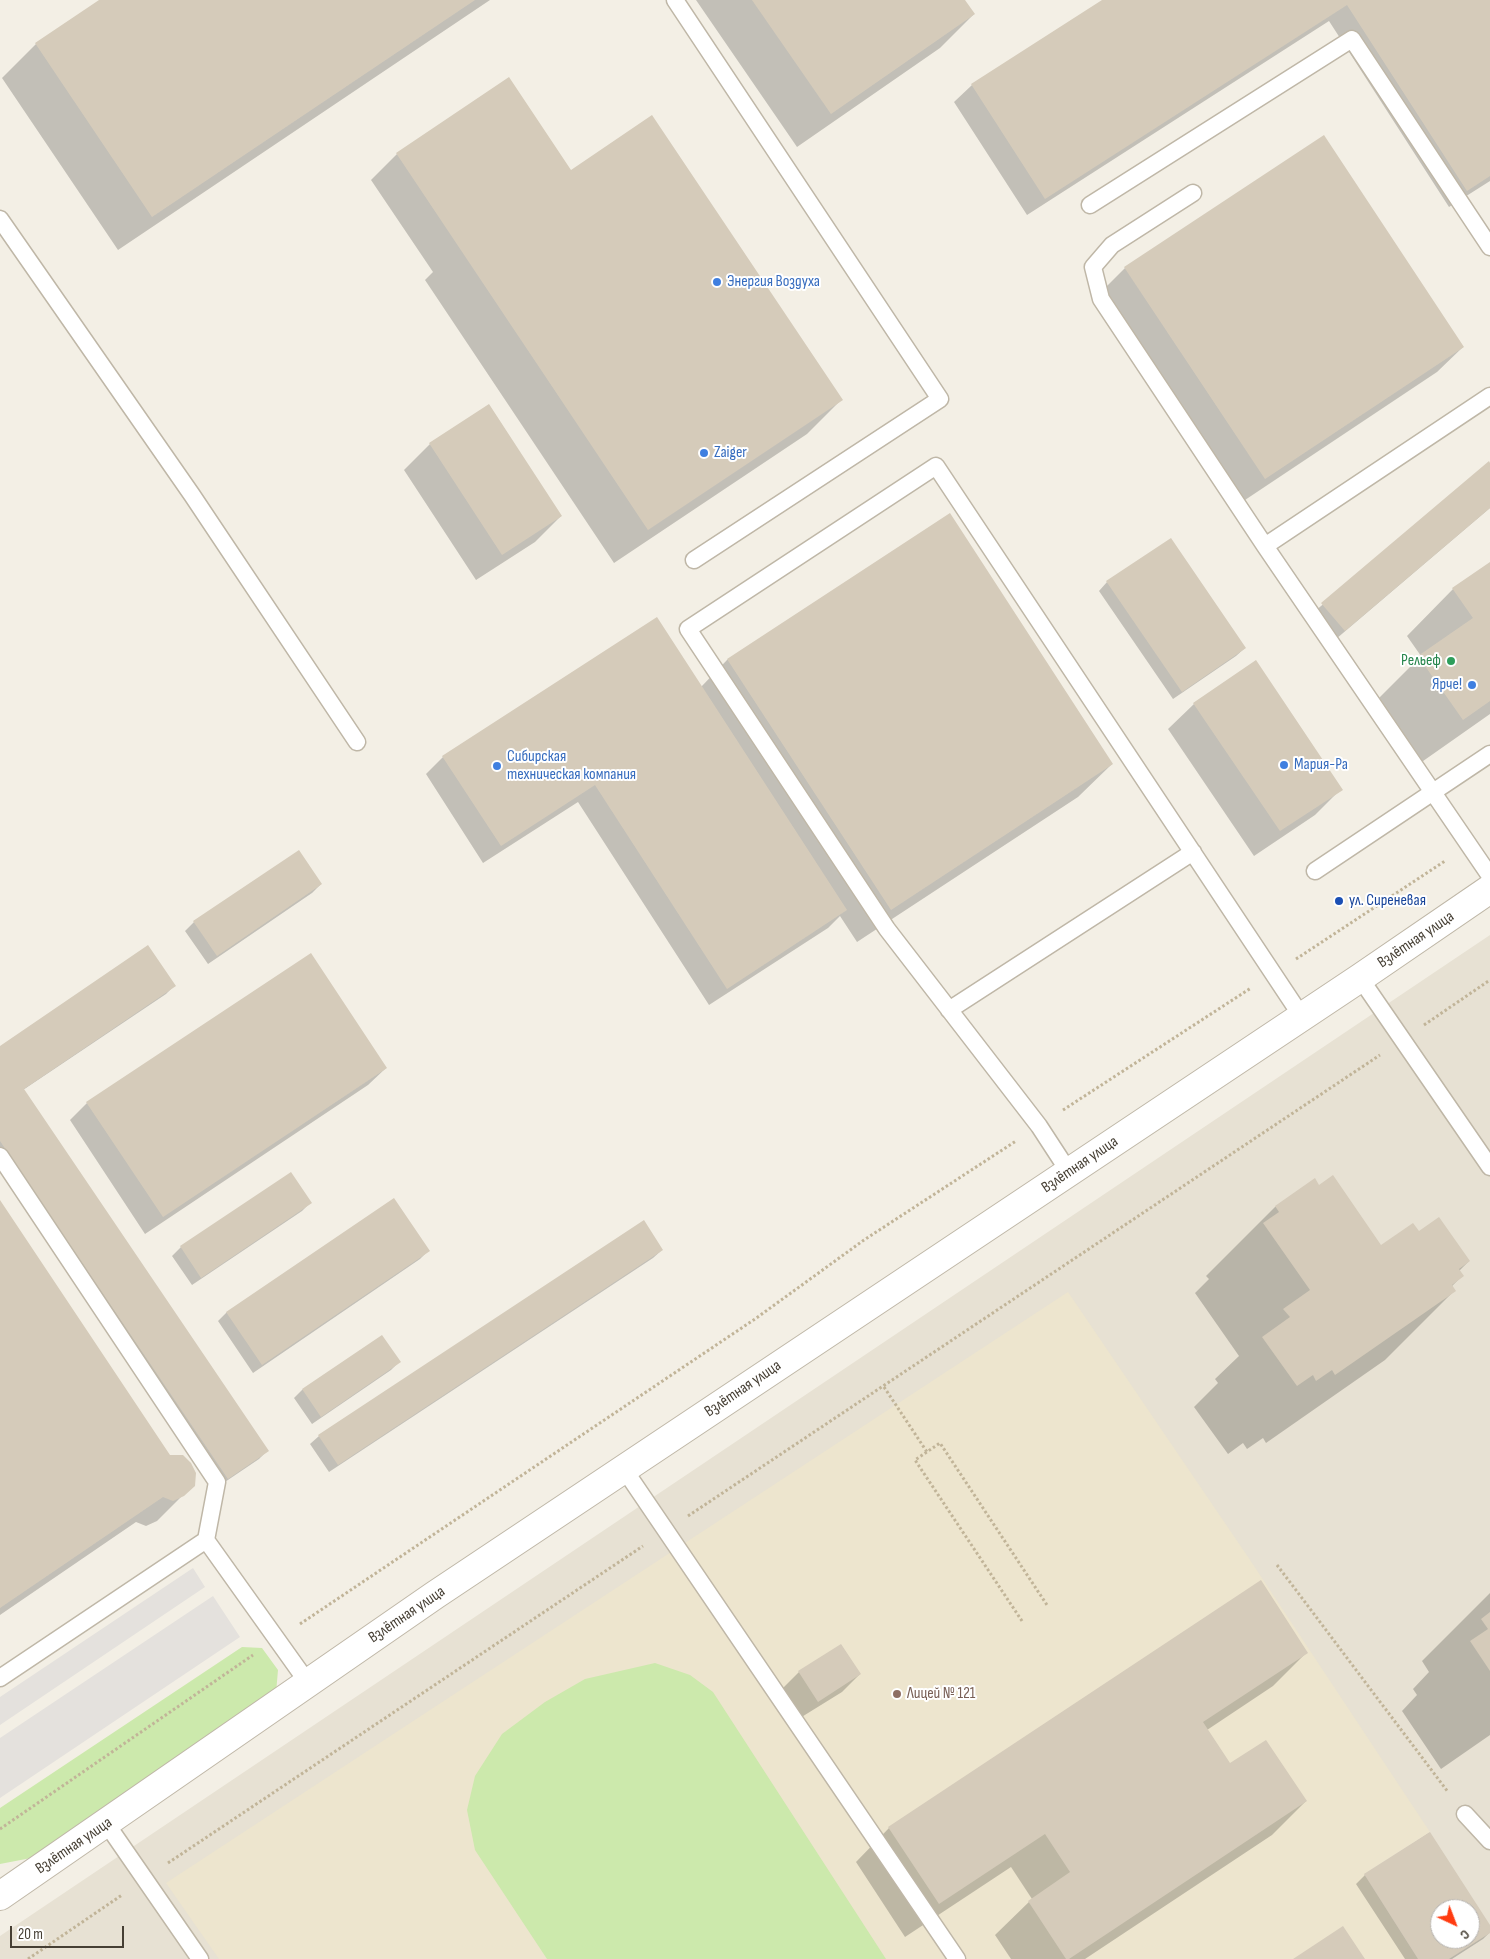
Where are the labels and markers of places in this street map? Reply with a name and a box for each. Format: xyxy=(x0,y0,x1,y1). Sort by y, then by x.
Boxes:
place label: Энергия Воздуха xyxy=(727,272,820,292)
marker: Энергия Воздуха xyxy=(711,276,723,288)
place label: Zaiger xyxy=(714,443,747,463)
marker: Zaiger xyxy=(698,447,710,459)
place label: Рельеф xyxy=(1401,651,1441,671)
marker: Рельеф xyxy=(1445,655,1457,667)
place label: Ярче! xyxy=(1432,675,1462,695)
marker: Ярче! xyxy=(1466,679,1478,691)
place label: Сибирская техническая компания xyxy=(507,747,636,785)
place label: Мария-Ра xyxy=(1294,755,1348,775)
marker: Мария-Ра xyxy=(1278,759,1290,771)
marker: Сибирская техническая компания xyxy=(491,760,503,772)
place label: ул. Сиреневая xyxy=(1349,891,1426,911)
marker: ул. Сиреневая xyxy=(1333,895,1345,907)
place label: Лицей № 121 xyxy=(907,1684,975,1704)
marker: Лицей № 121 xyxy=(891,1688,903,1700)

